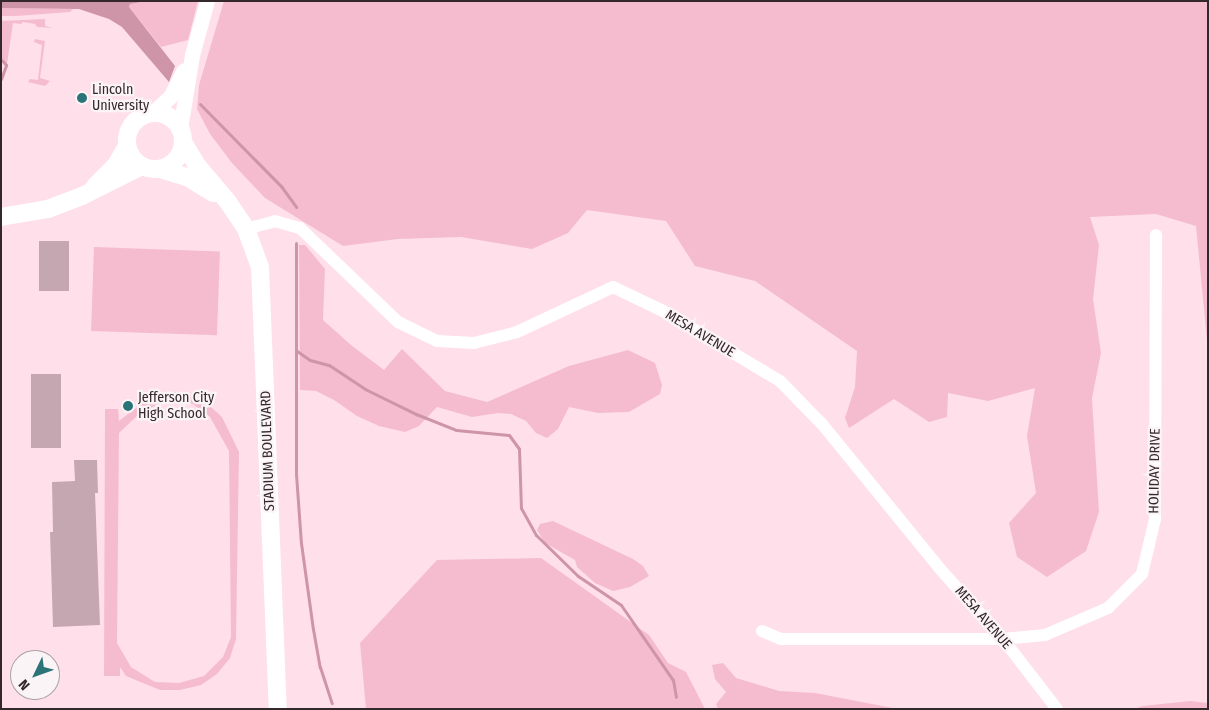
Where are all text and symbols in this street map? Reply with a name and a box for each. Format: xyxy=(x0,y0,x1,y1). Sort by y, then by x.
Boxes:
place label: Lincoln University xyxy=(92,82,149,114)
marker: Lincoln University xyxy=(76,92,88,104)
street label: MESA AVENUE xyxy=(662,307,738,361)
place label: Jefferson City High School xyxy=(138,390,214,422)
street label: STADIUM BOULEVARD xyxy=(258,390,278,512)
marker: Jefferson City High School xyxy=(122,400,134,412)
street label: HOLIDAY DRIVE xyxy=(1146,428,1164,514)
street label: MESA AVENUE xyxy=(951,583,1015,653)
north arrow xyxy=(10,650,60,700)
text: N xyxy=(15,676,33,694)

